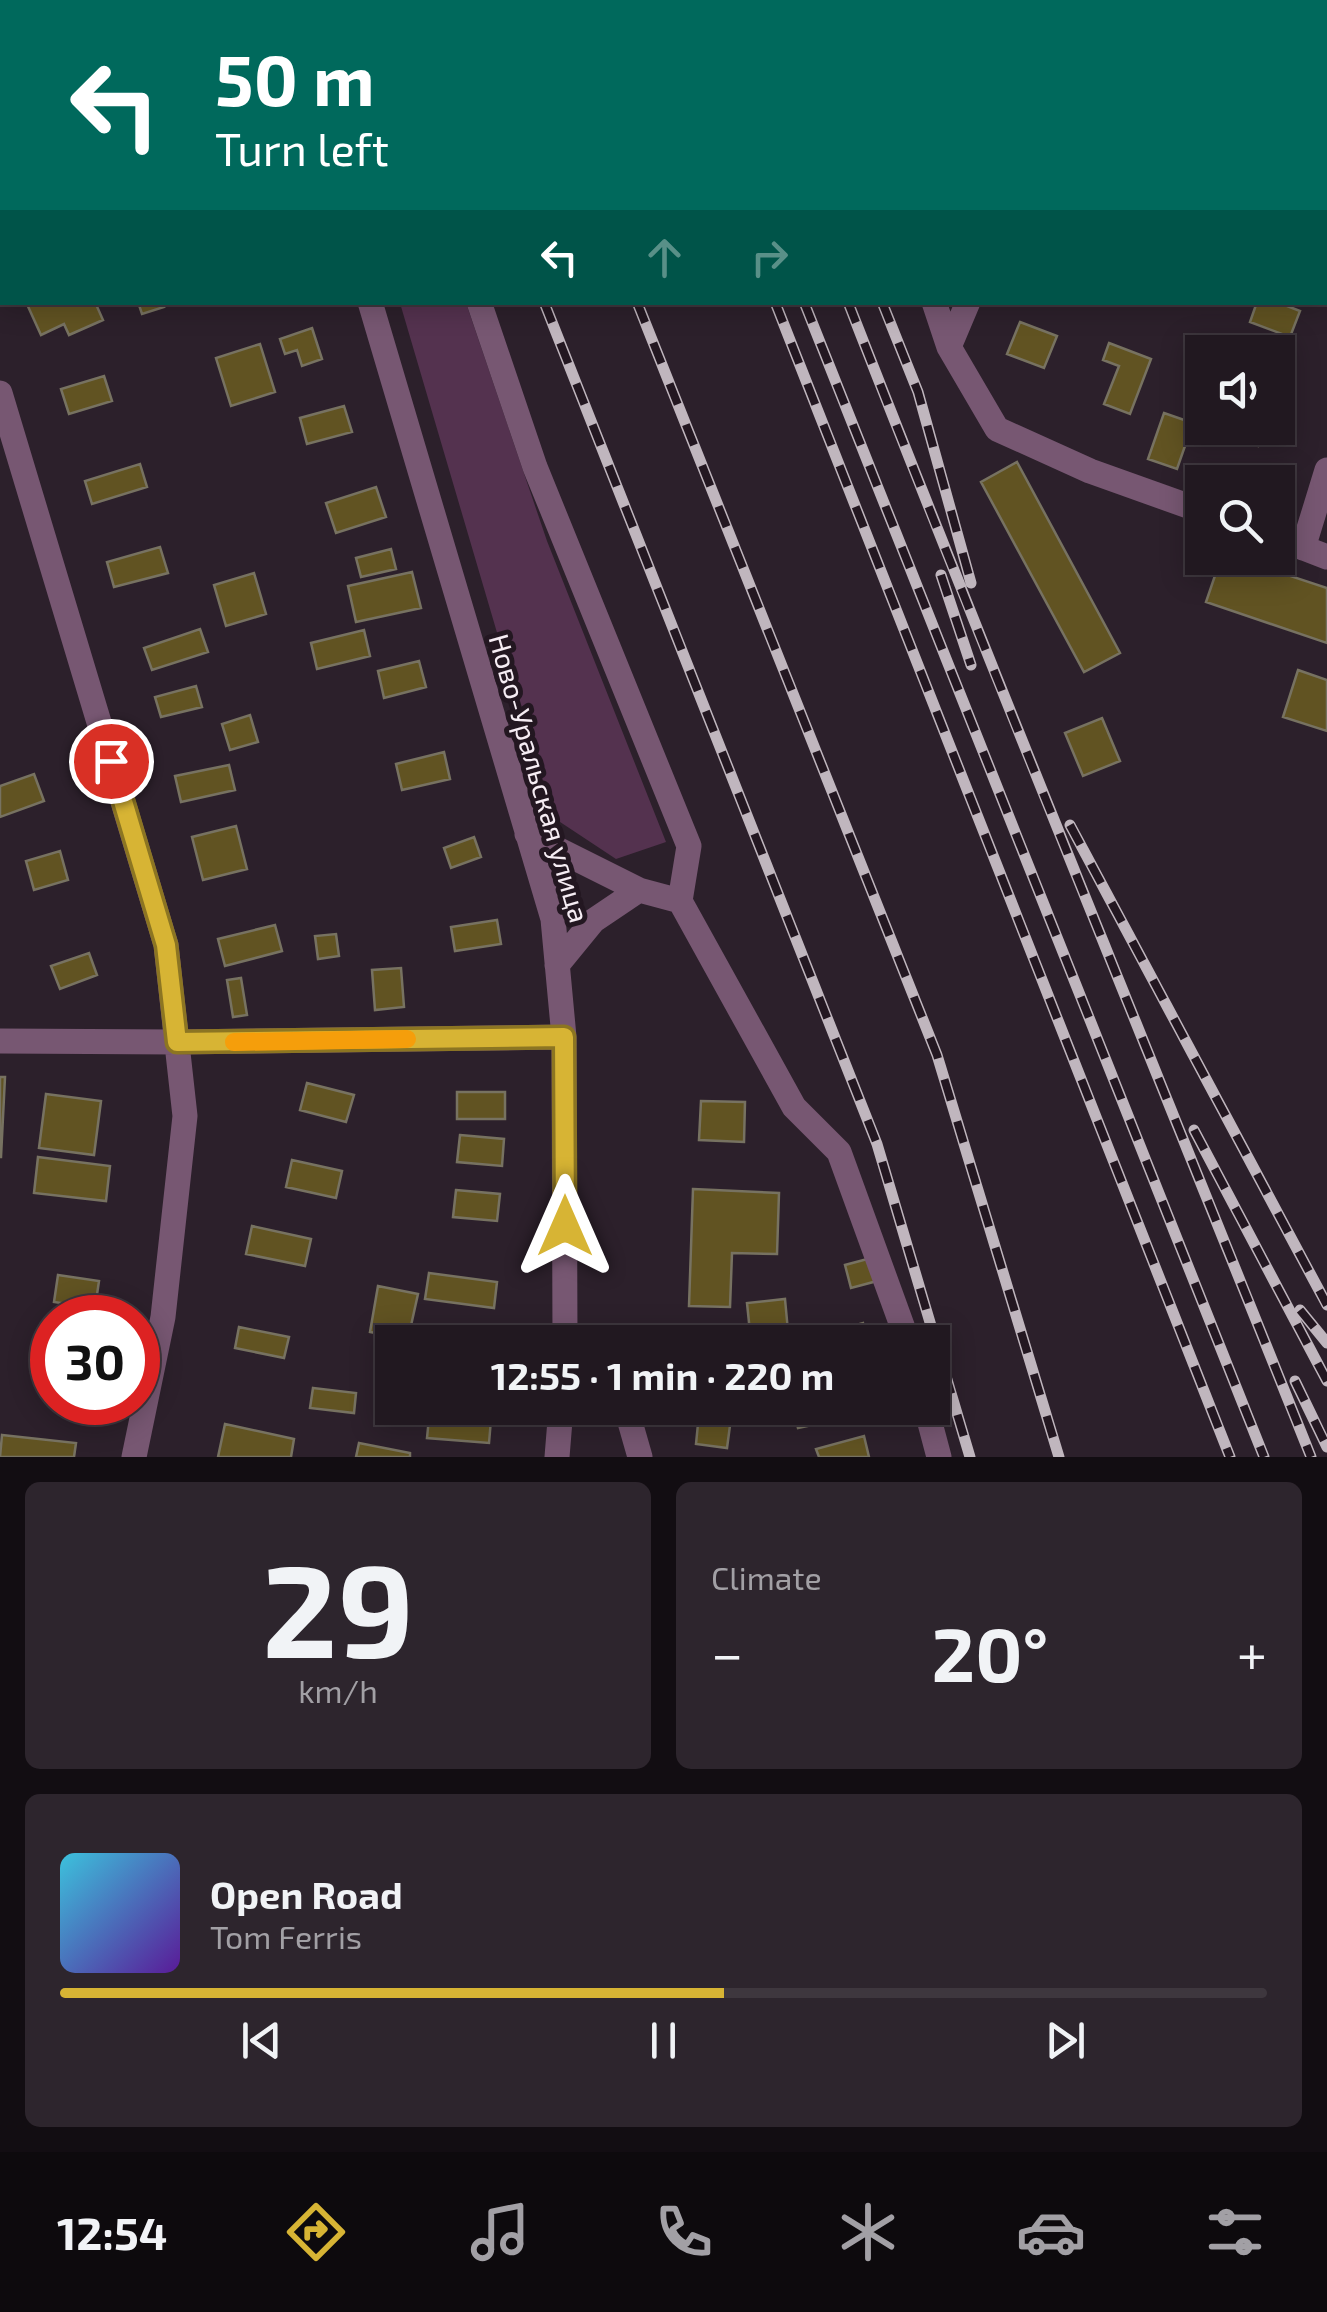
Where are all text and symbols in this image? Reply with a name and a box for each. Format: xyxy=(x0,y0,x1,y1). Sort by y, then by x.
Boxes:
text: 50 m xyxy=(215,36,375,120)
icon: left xyxy=(50,40,180,170)
text: Turn left xyxy=(215,121,389,175)
icon: left xyxy=(532,230,587,285)
icon: ahead xyxy=(637,230,692,285)
icon: right xyxy=(742,230,797,285)
map controls xyxy=(1185,335,1295,575)
button: sound xyxy=(1185,335,1295,445)
button: search xyxy=(1185,465,1295,575)
street label: Ново-Уральская улица xyxy=(482,630,598,926)
pin xyxy=(69,719,154,804)
icon: arrive xyxy=(84,734,139,789)
position arrow xyxy=(513,1174,617,1278)
speed limit sign: 30 xyxy=(30,1295,160,1425)
text: 12:55 · 1 min · 220 m xyxy=(491,1352,834,1398)
text: 29 xyxy=(262,1528,414,1684)
text: Climate xyxy=(711,1558,822,1596)
text: 20° xyxy=(932,1607,1048,1697)
text: − xyxy=(711,1619,743,1685)
text: + xyxy=(1237,1619,1267,1685)
text: km/h xyxy=(298,1671,378,1709)
text: Open Road xyxy=(210,1871,403,1917)
text: Tom Ferris xyxy=(210,1917,362,1955)
icon: previous xyxy=(234,2013,289,2068)
icon: pause xyxy=(636,2013,691,2068)
icon: next xyxy=(1038,2013,1093,2068)
icon: directions xyxy=(281,2197,351,2267)
icon: music xyxy=(465,2197,535,2267)
icon: phone xyxy=(649,2197,719,2267)
icon: climate xyxy=(833,2197,903,2267)
icon: car xyxy=(1016,2197,1086,2267)
icon: filters xyxy=(1200,2197,1270,2267)
text: 12:54 xyxy=(57,2205,168,2259)

